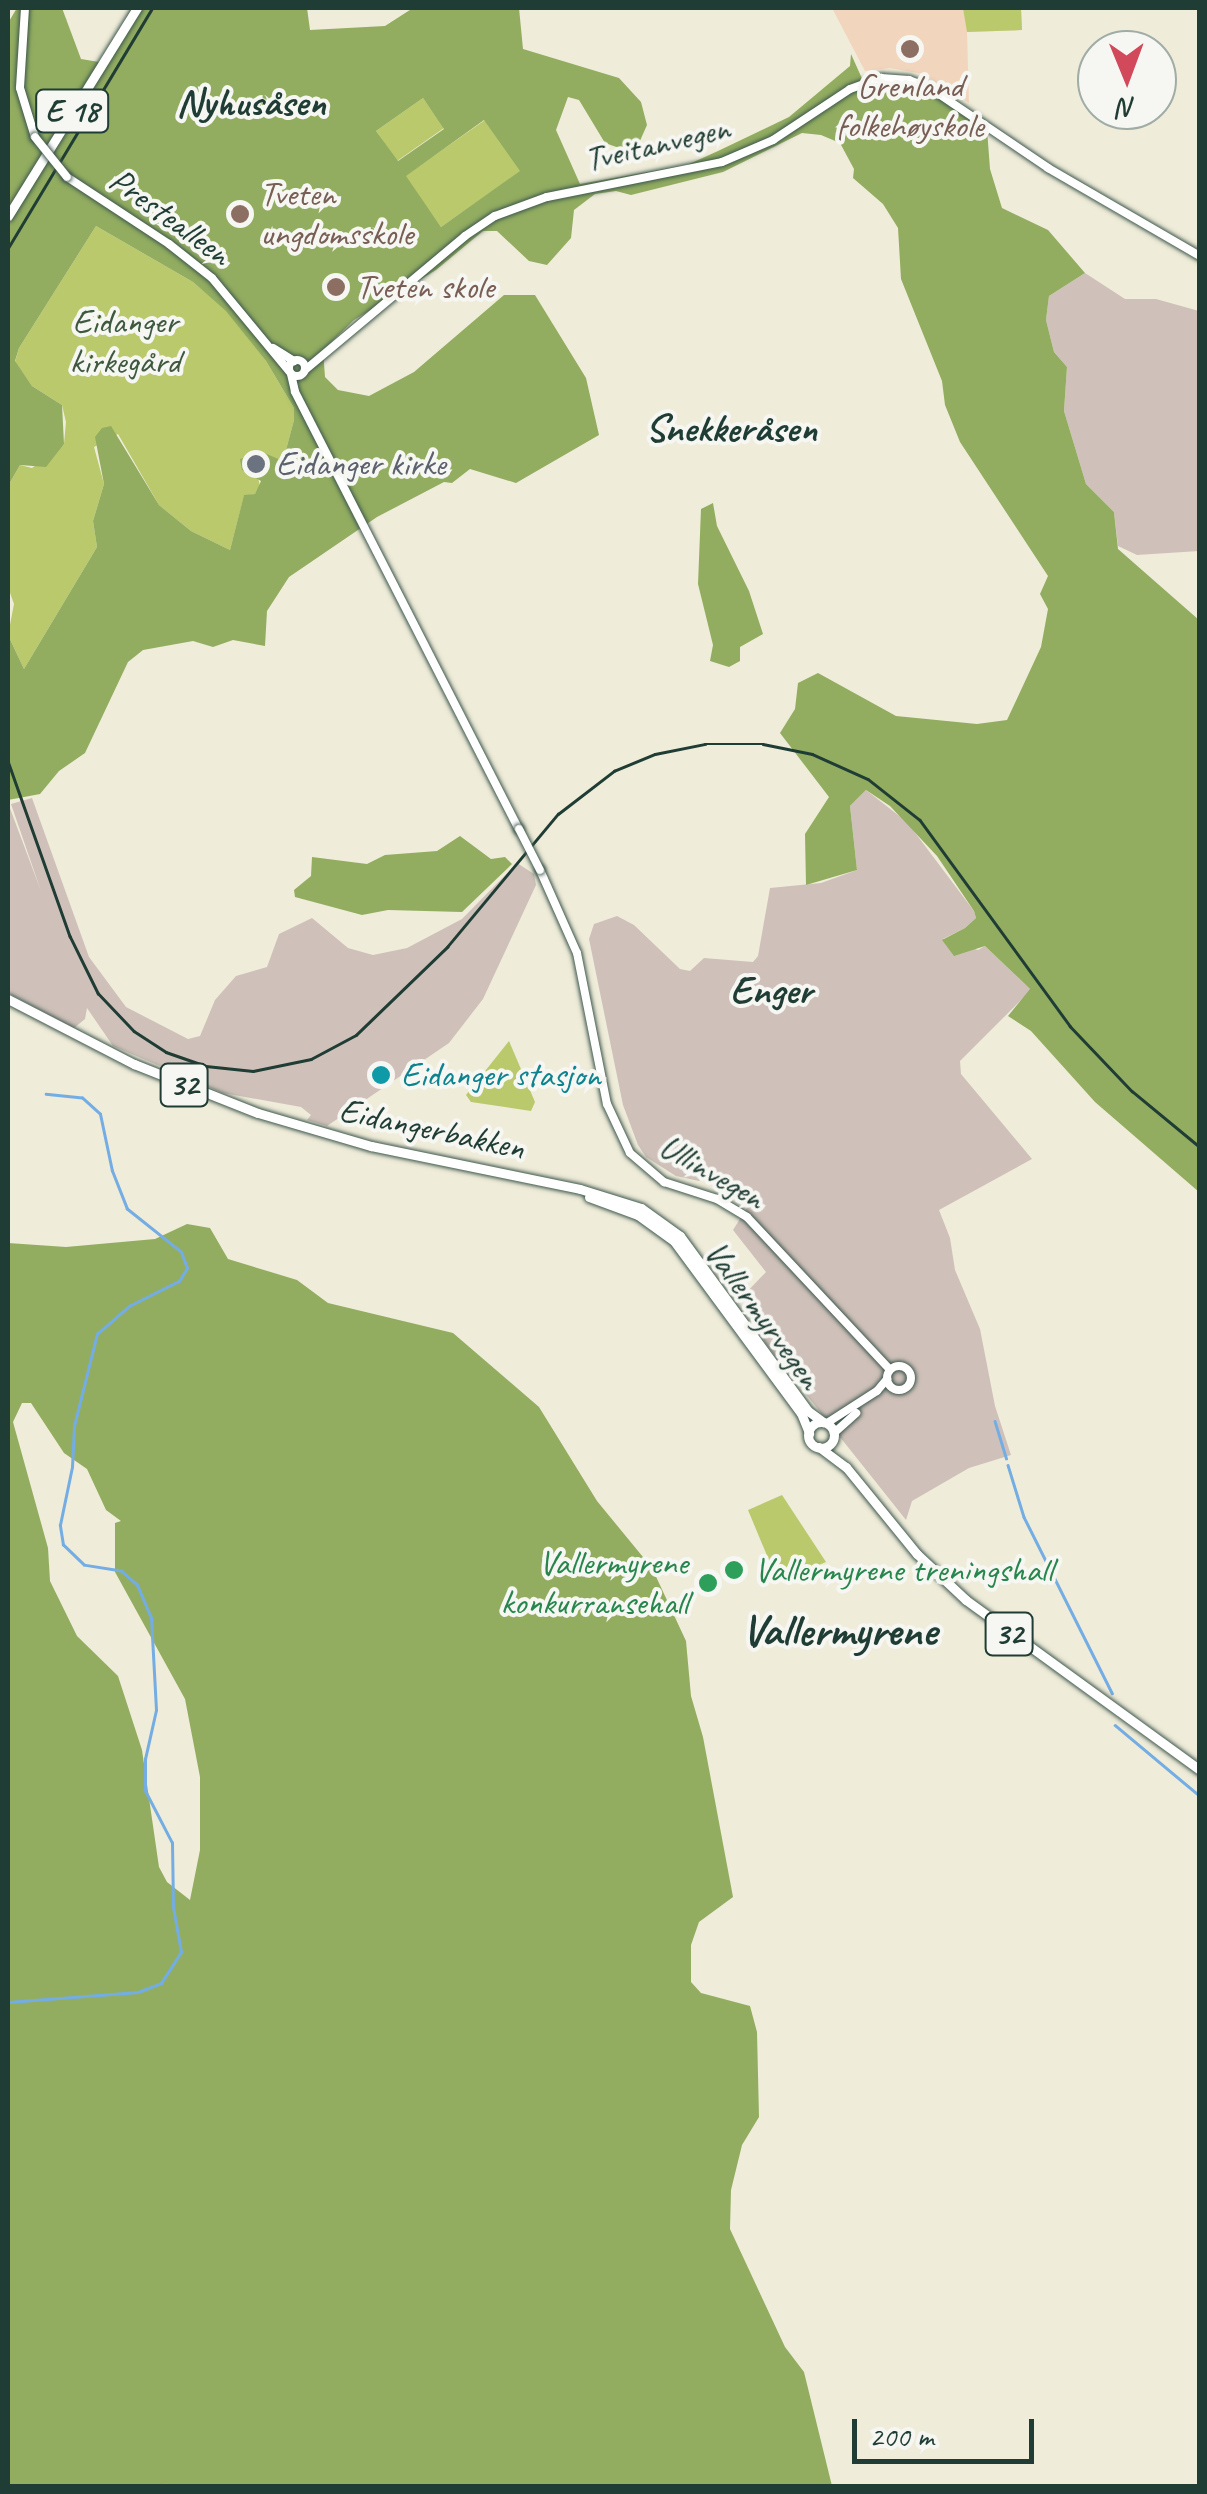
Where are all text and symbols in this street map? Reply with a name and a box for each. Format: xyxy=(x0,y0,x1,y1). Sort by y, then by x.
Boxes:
north arrow xyxy=(1077,30,1177,130)
marker: Grenland folkehøyskole xyxy=(899,38,921,60)
place label: Grenland folkehøyskole xyxy=(836,65,984,147)
district label: Nyhusåsen xyxy=(176,78,326,126)
road number: E 18 xyxy=(34,84,110,138)
text: N xyxy=(1119,91,1136,126)
street label: Tveitanvegen xyxy=(581,107,733,181)
street label: Prestealleen xyxy=(101,159,239,275)
place label: Tveten ungdomsskole xyxy=(260,173,413,255)
marker: Tveten ungdomsskole xyxy=(229,203,251,225)
place label: Tveten skole xyxy=(356,266,494,308)
marker: Tveten skole xyxy=(325,276,347,298)
park label: Eidanger kirkegård xyxy=(70,301,180,383)
district label: Snekkeråsen xyxy=(645,404,817,452)
place label: Eidanger kirke xyxy=(276,443,446,485)
marker: Eidanger kirke xyxy=(245,453,267,475)
district label: Enger xyxy=(730,966,812,1014)
place label: Eidanger stasjon xyxy=(401,1054,600,1096)
road number: 32 xyxy=(159,1058,209,1112)
marker: Eidanger stasjon xyxy=(370,1064,392,1086)
street label: Eidangerbakken xyxy=(336,1089,528,1169)
street label: Ullinvegen xyxy=(652,1125,772,1219)
street label: Vallermyrvegen xyxy=(695,1233,831,1397)
place label: Vallermyrene konkurransehall xyxy=(501,1542,688,1624)
place label: Vallermyrene treningshall xyxy=(754,1549,1052,1591)
marker: Vallermyrene treningshall xyxy=(723,1559,745,1581)
marker: Vallermyrene konkurransehall xyxy=(697,1572,719,1594)
district label: Vallermyrene xyxy=(742,1604,936,1658)
road number: 32 xyxy=(984,1607,1034,1661)
scale bar xyxy=(857,2399,1040,2461)
text: 200 m xyxy=(869,2417,934,2455)

